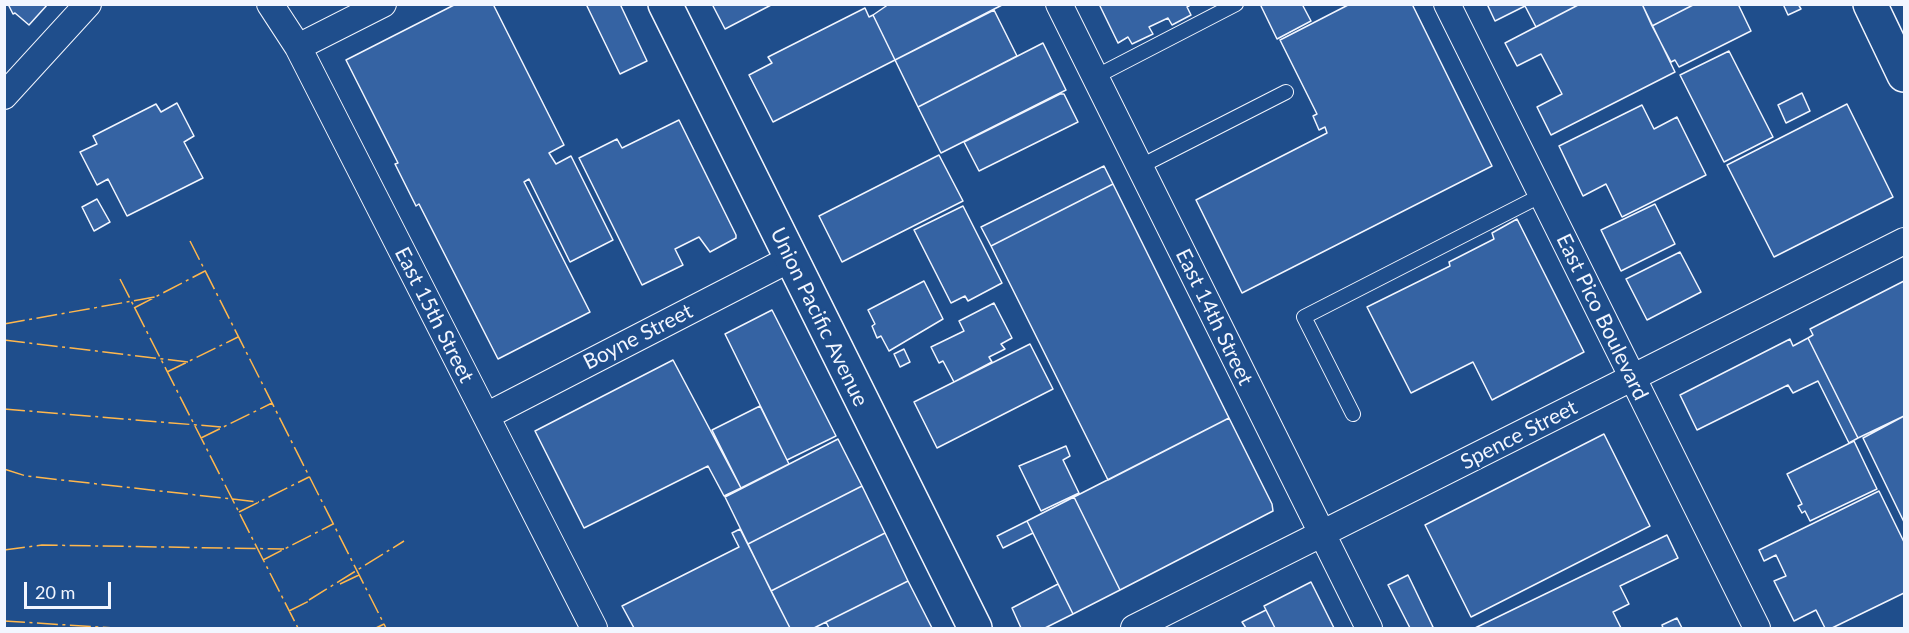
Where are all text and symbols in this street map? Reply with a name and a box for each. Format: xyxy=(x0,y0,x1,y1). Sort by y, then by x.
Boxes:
street label: Union Pacific Avenue xyxy=(765,224,873,410)
street label: East Pico Boulevard xyxy=(1551,230,1653,404)
street label: East 15th Street xyxy=(389,243,479,387)
street label: East 14th Street xyxy=(1170,245,1258,389)
street label: Boyne Street xyxy=(579,299,697,375)
street label: Spence Street xyxy=(1457,395,1581,475)
scale bar xyxy=(27,570,114,608)
text: 20 m xyxy=(35,581,75,603)

